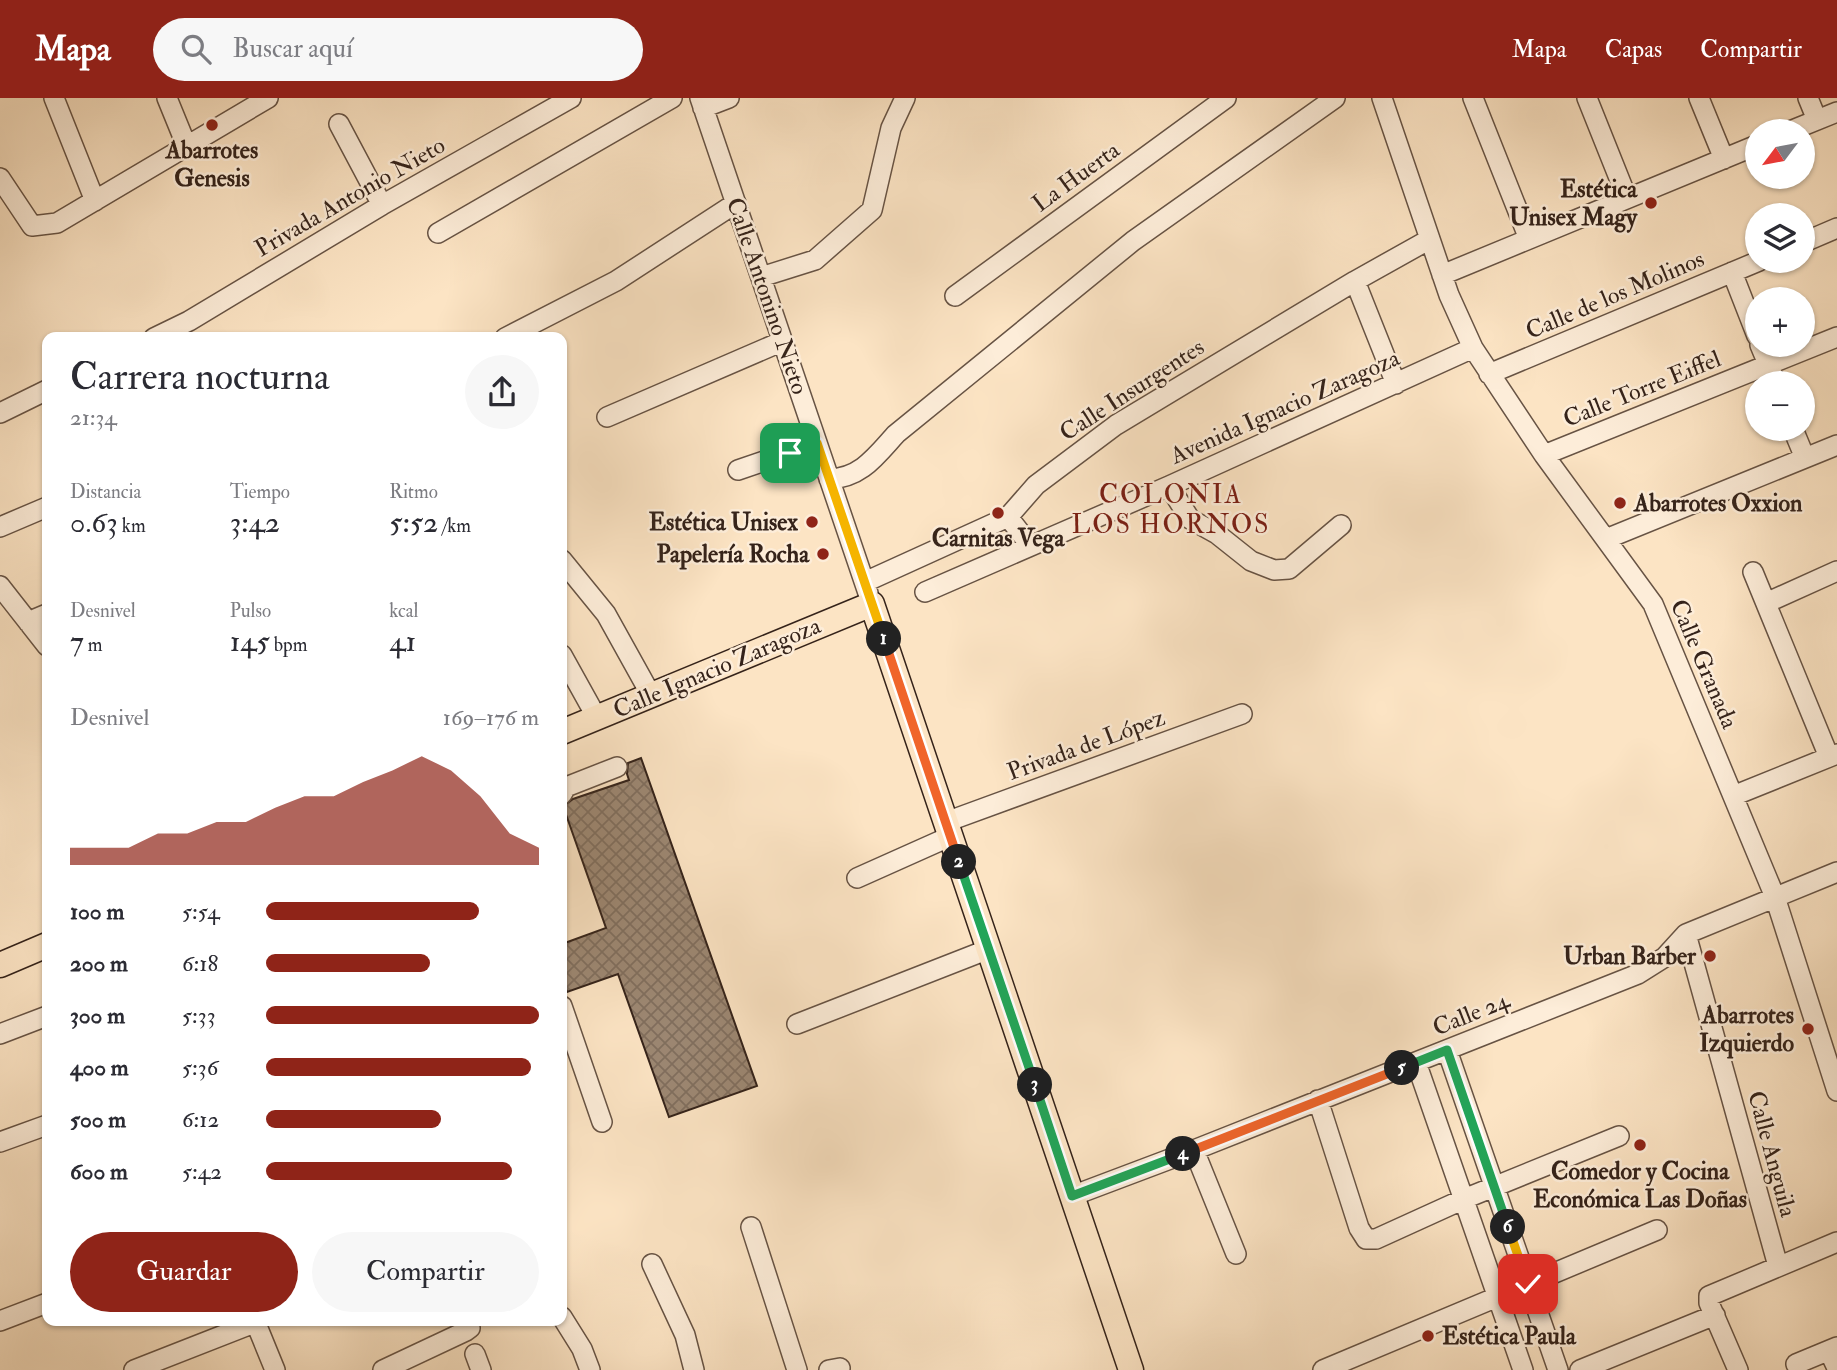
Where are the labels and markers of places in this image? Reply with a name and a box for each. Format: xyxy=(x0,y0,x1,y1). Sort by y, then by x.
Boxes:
marker: Abarrotes Genesis xyxy=(204,117,220,133)
place label: Abarrotes Genesis xyxy=(165,135,258,194)
place label: Estética Unisex Magy xyxy=(1509,174,1638,233)
marker: Estética Unisex Magy xyxy=(1643,195,1659,211)
pin xyxy=(760,423,820,483)
place label: Abarrotes Oxxion xyxy=(1633,488,1803,519)
marker: Abarrotes Oxxion xyxy=(1612,495,1628,511)
marker: Carnitas Vega xyxy=(990,505,1006,521)
place label: Estética Unisex xyxy=(649,507,798,538)
marker: Estética Unisex xyxy=(804,514,820,530)
place label: Carnitas Vega xyxy=(932,523,1065,554)
place label: Papelería Rocha xyxy=(657,539,810,570)
marker: Papelería Rocha xyxy=(815,546,831,562)
pin: 1 xyxy=(866,622,902,656)
pin: 2 xyxy=(942,844,976,880)
place label: Urban Barber xyxy=(1563,941,1697,972)
marker: Urban Barber xyxy=(1702,948,1718,964)
place label: Abarrotes Izquierdo xyxy=(1699,1000,1794,1059)
marker: Abarrotes Izquierdo xyxy=(1800,1021,1816,1037)
pin: 5 xyxy=(1384,1051,1420,1086)
pin: 3 xyxy=(1018,1068,1052,1102)
pin: 4 xyxy=(1166,1136,1200,1172)
marker: Comedor y Cocina Económica Las Doñas xyxy=(1632,1137,1648,1153)
place label: Comedor y Cocina Económica Las Doñas xyxy=(1533,1156,1747,1215)
pin: 6 xyxy=(1490,1210,1526,1244)
pin xyxy=(1498,1254,1558,1314)
place label: Estética Paula xyxy=(1442,1321,1577,1352)
marker: Estética Paula xyxy=(1420,1328,1436,1344)

